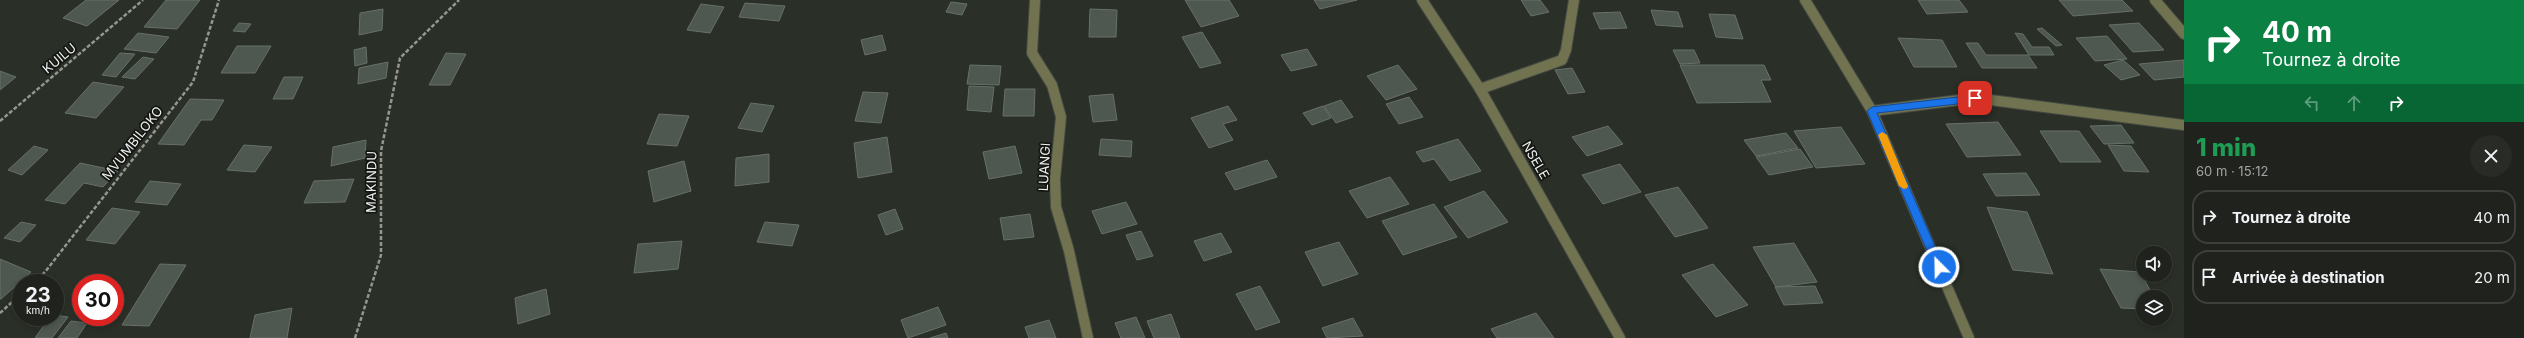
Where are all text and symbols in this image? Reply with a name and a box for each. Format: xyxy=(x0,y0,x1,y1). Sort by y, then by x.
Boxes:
text: 40 m xyxy=(2262,15,2332,49)
icon: right xyxy=(2196,16,2248,68)
street label: KUILU xyxy=(39,39,79,77)
text: Tournez à droite xyxy=(2262,49,2401,70)
pin xyxy=(1958,81,1992,115)
icon: arrive xyxy=(1964,87,1986,109)
icon: left xyxy=(2301,92,2323,114)
icon: ahead xyxy=(2343,92,2365,114)
icon: right xyxy=(2385,92,2407,114)
street label: MVUMBILOKO xyxy=(98,103,166,183)
text: 1 min xyxy=(2196,133,2256,162)
button: close xyxy=(2470,135,2512,177)
street label: NSELE xyxy=(1519,138,1553,182)
street label: LUANGI xyxy=(1035,142,1053,192)
street label: MAKINDU xyxy=(362,151,380,213)
text: 60 m · 15:12 xyxy=(2196,163,2269,179)
icon: right xyxy=(2198,206,2220,228)
text: Tournez à droite xyxy=(2232,208,2351,227)
text: 40 m xyxy=(2473,208,2510,227)
position arrow xyxy=(1918,246,1960,288)
map controls xyxy=(2136,246,2172,326)
button: sound xyxy=(2136,246,2172,282)
icon: arrive xyxy=(2198,266,2220,288)
text: Arrivée à destination xyxy=(2232,268,2385,287)
text: 20 m xyxy=(2474,268,2510,287)
speed limit sign: 30 xyxy=(72,274,124,326)
text: 23 xyxy=(25,283,51,307)
button: layers xyxy=(2136,290,2172,326)
text: km/h xyxy=(26,304,50,316)

